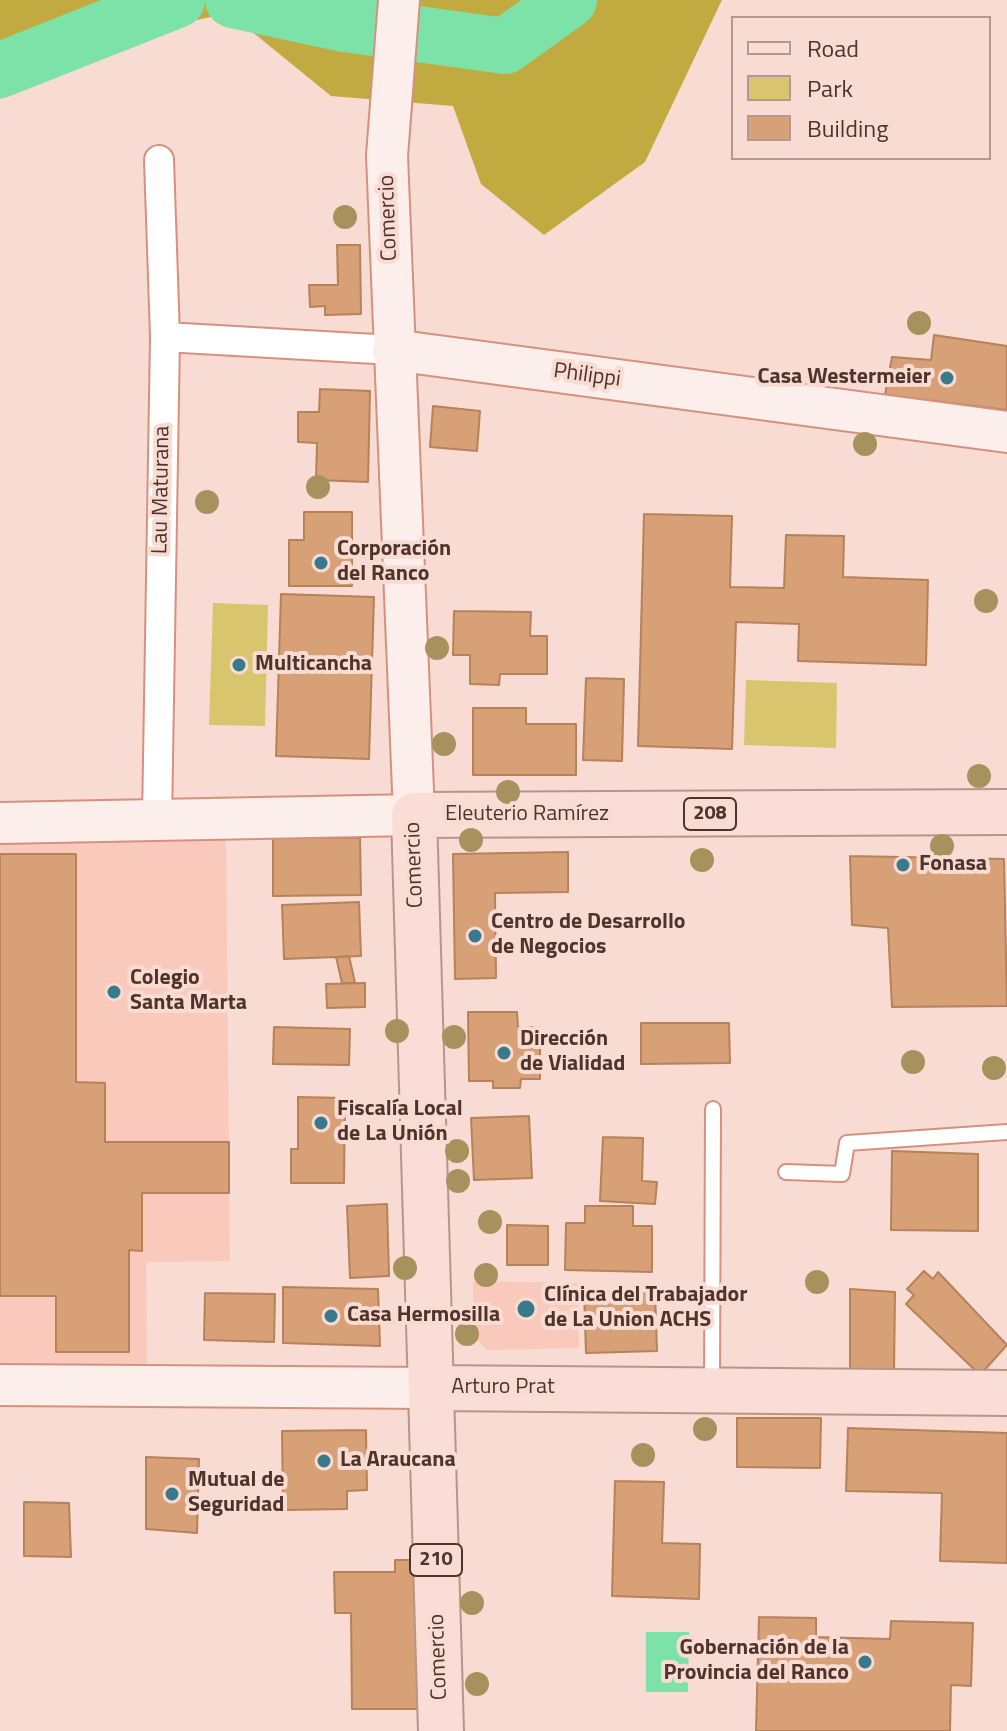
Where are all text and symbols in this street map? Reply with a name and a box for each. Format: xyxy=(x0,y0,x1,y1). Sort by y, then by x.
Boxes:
legend xyxy=(731,16,991,160)
text: Road xyxy=(807,30,859,66)
text: Park xyxy=(807,70,853,106)
text: Building xyxy=(807,110,889,146)
street label: Comercio xyxy=(374,174,404,262)
street label: Philippi xyxy=(552,358,622,394)
place label: Casa Westermeier xyxy=(758,365,931,391)
marker: Casa Westermeier xyxy=(938,369,956,387)
street label: Lau Maturana xyxy=(148,426,176,554)
place label: Corporación del Ranco xyxy=(337,537,451,588)
marker: Corporación del Ranco xyxy=(312,554,330,572)
place label: Multicancha xyxy=(255,652,372,678)
marker: Multicancha xyxy=(230,656,248,674)
road number: 208 xyxy=(684,798,736,830)
street label: Eleuterio Ramírez xyxy=(445,802,609,828)
street label: Comercio xyxy=(400,821,430,909)
place label: Fonasa xyxy=(919,852,987,878)
marker: Fonasa xyxy=(894,856,912,874)
place label: Centro de Desarrollo de Negocios xyxy=(491,910,686,962)
marker: Centro de Desarrollo de Negocios xyxy=(466,927,484,945)
place label: Colegio Santa Marta xyxy=(130,966,247,1018)
marker: Colegio Santa Marta xyxy=(105,983,123,1001)
place label: Dirección de Vialidad xyxy=(520,1027,625,1078)
marker: Dirección de Vialidad xyxy=(495,1044,513,1062)
place label: Fiscalía Local de La Unión xyxy=(337,1097,463,1148)
marker: Fiscalía Local de La Unión xyxy=(312,1114,330,1132)
place label: Clínica del Trabajador de La Union ACHS xyxy=(544,1283,747,1334)
marker: Clínica del Trabajador de La Union ACHS xyxy=(515,1298,537,1320)
place label: Casa Hermosilla xyxy=(347,1303,500,1329)
marker: Casa Hermosilla xyxy=(322,1307,340,1325)
street label: Arturo Prat xyxy=(451,1375,555,1401)
place label: La Araucana xyxy=(340,1448,456,1474)
marker: La Araucana xyxy=(315,1452,333,1470)
place label: Mutual de Seguridad xyxy=(188,1468,285,1520)
marker: Mutual de Seguridad xyxy=(163,1485,181,1503)
road number: 210 xyxy=(410,1544,462,1576)
street label: Comercio xyxy=(424,1613,454,1701)
place label: Gobernación de la Provincia del Ranco xyxy=(663,1636,849,1688)
marker: Gobernación de la Provincia del Ranco xyxy=(856,1653,874,1671)

